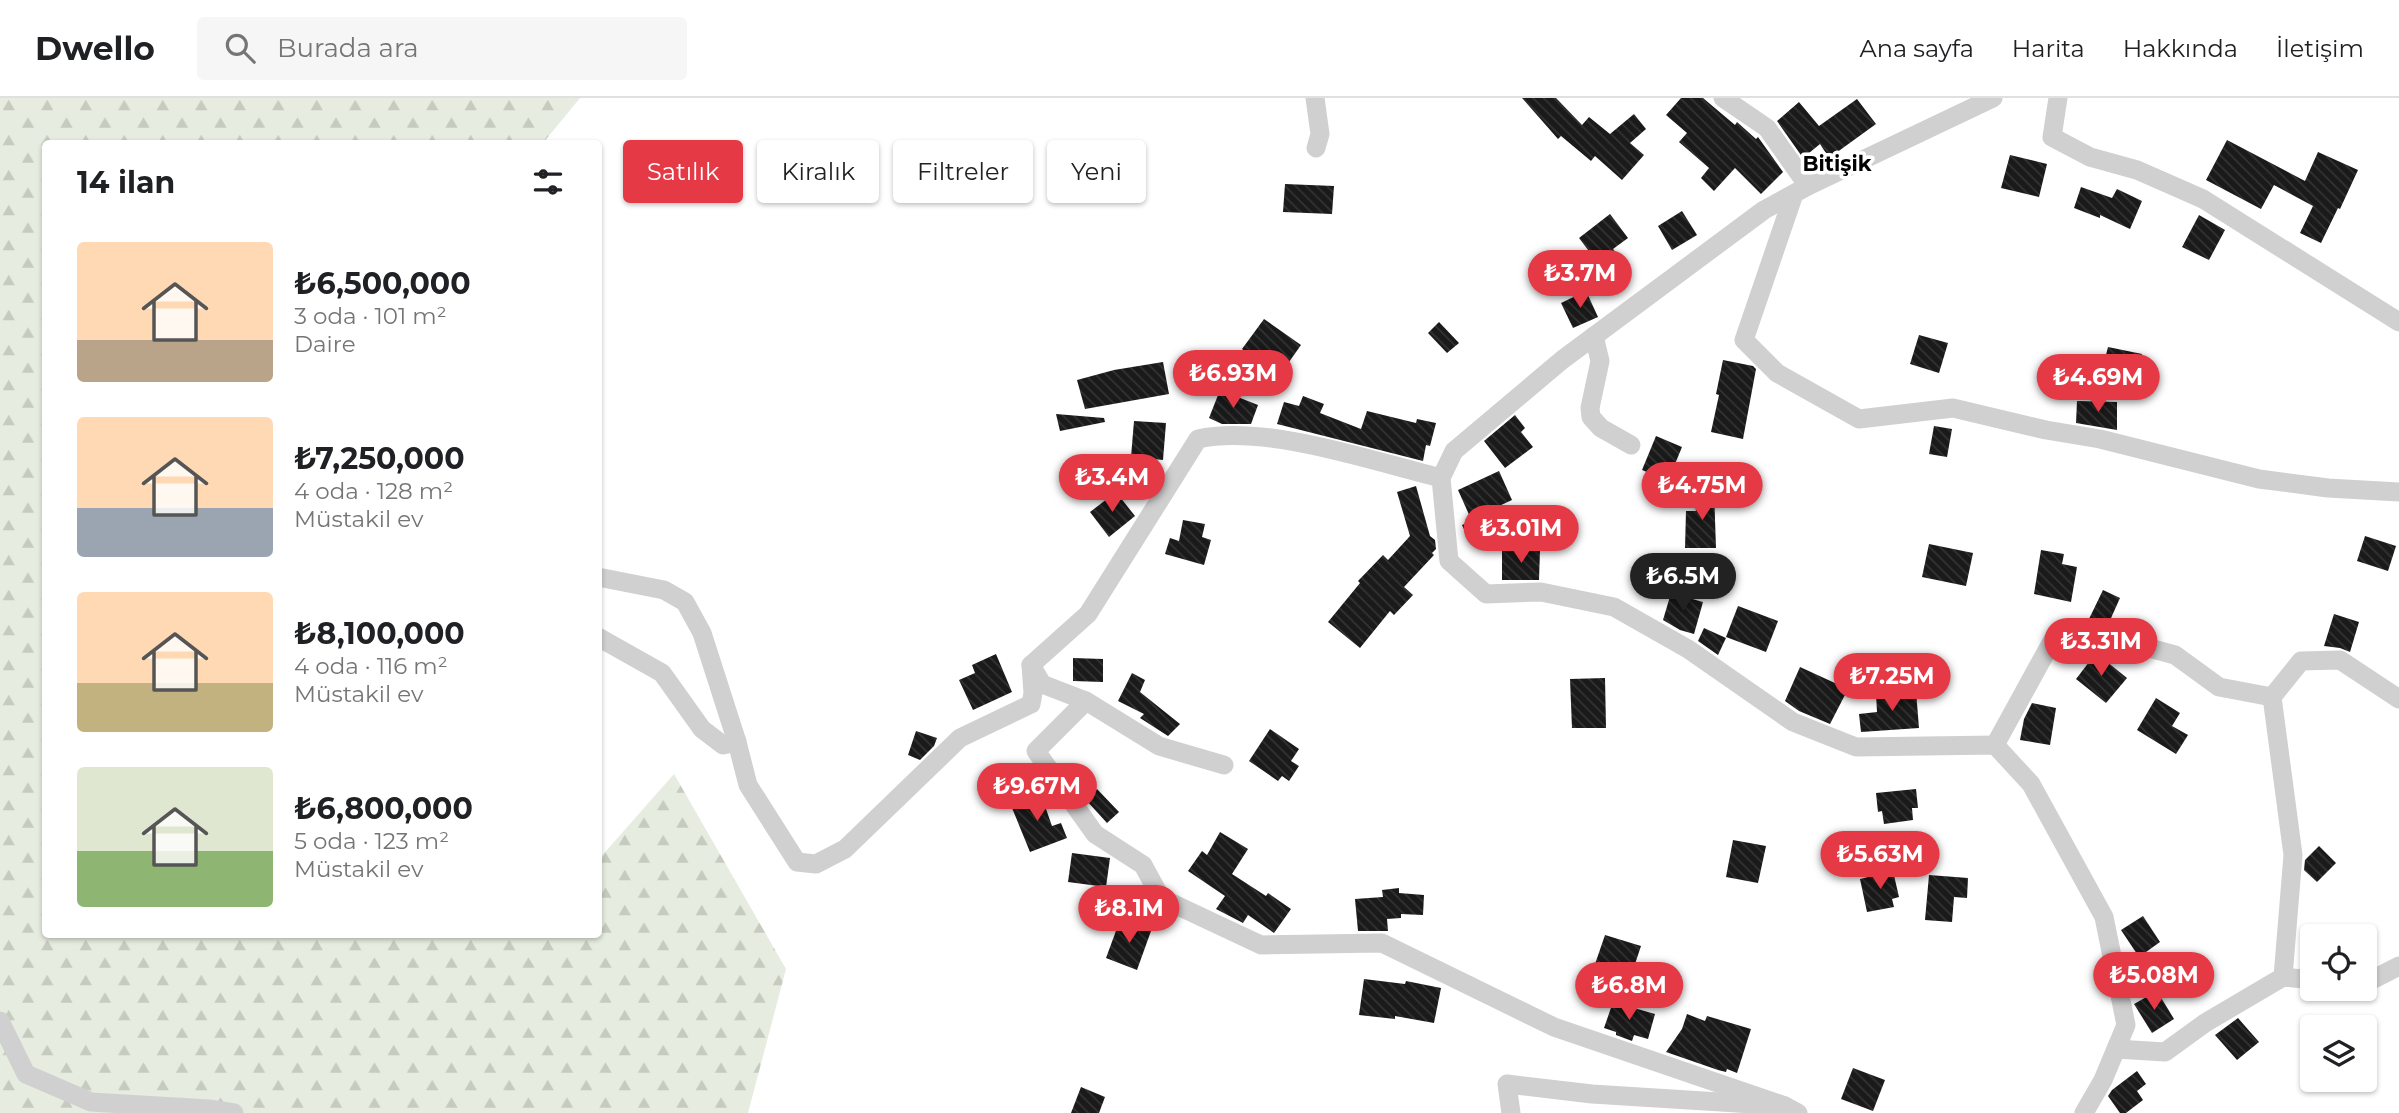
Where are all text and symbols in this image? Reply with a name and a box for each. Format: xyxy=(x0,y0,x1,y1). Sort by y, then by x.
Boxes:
search box xyxy=(197,17,687,80)
text: Dwello xyxy=(35,28,155,68)
icon: search xyxy=(221,29,259,67)
text: Burada ara xyxy=(277,32,419,64)
text: Ana sayfa xyxy=(1859,34,1974,63)
text: Harita xyxy=(2012,34,2085,63)
text: Hakkında xyxy=(2123,34,2238,63)
text: İletişim xyxy=(2276,34,2364,63)
chip: Satılık xyxy=(623,140,743,203)
chip: Kiralık xyxy=(757,140,879,203)
chip: Filtreler xyxy=(893,140,1033,203)
chip: Yeni xyxy=(1047,140,1146,203)
district label: Bitişik xyxy=(1802,151,1872,176)
icon: filters xyxy=(529,163,567,201)
text: 14 ilan xyxy=(77,164,175,201)
pin: ₺3.7M xyxy=(1531,250,1629,310)
text: ₺3.7M xyxy=(1544,259,1616,287)
text: ₺6,500,000 xyxy=(294,265,471,302)
icon: home xyxy=(133,270,217,354)
text: 3 oda · 101 m² xyxy=(294,302,447,330)
text: Daire xyxy=(294,330,356,358)
pin: ₺6.93M xyxy=(1176,350,1290,410)
pin: ₺4.69M xyxy=(2041,354,2155,414)
text: ₺6.93M xyxy=(1189,359,1277,387)
text: ₺4.69M xyxy=(2053,363,2143,391)
text: ₺7,250,000 xyxy=(294,440,465,477)
icon: home xyxy=(133,445,217,529)
pin: ₺3.4M xyxy=(1063,454,1161,514)
pin: ₺4.75M xyxy=(1645,462,1759,522)
text: ₺3.4M xyxy=(1075,463,1149,491)
text: ₺4.75M xyxy=(1658,471,1746,499)
text: 4 oda · 128 m² xyxy=(294,477,453,505)
text: Müstakil ev xyxy=(294,505,423,533)
pin: ₺3.01M xyxy=(1464,505,1578,565)
text: ₺3.01M xyxy=(1480,514,1562,542)
pin: ₺6.5M xyxy=(1634,554,1732,613)
text: ₺6.5M xyxy=(1646,562,1720,590)
text: ₺8,100,000 xyxy=(294,615,465,652)
pin: ₺3.31M xyxy=(2044,618,2158,678)
icon: home xyxy=(133,620,217,704)
text: ₺3.31M xyxy=(2060,627,2142,655)
text: 4 oda · 116 m² xyxy=(294,652,448,680)
pin: ₺7.25M xyxy=(1835,654,1949,713)
text: ₺7.25M xyxy=(1850,662,1934,690)
text: Müstakil ev xyxy=(294,680,423,708)
pin: ₺9.67M xyxy=(980,764,1094,823)
text: ₺9.67M xyxy=(993,772,1081,800)
text: ₺6,800,000 xyxy=(294,790,473,827)
icon: home xyxy=(133,795,217,879)
text: 5 oda · 123 m² xyxy=(294,827,449,855)
pin: ₺5.63M xyxy=(1823,832,1937,891)
text: ₺5.63M xyxy=(1837,840,1923,868)
text: Müstakil ev xyxy=(294,855,423,883)
pin: ₺8.1M xyxy=(1080,886,1178,945)
text: ₺8.1M xyxy=(1094,894,1164,922)
map controls xyxy=(2300,924,2377,1092)
button: locate xyxy=(2300,924,2377,1001)
pin: ₺5.08M xyxy=(2097,953,2211,1012)
text: ₺5.08M xyxy=(2109,961,2199,989)
pin: ₺6.8M xyxy=(1580,962,1678,1022)
text: ₺6.8M xyxy=(1591,971,1667,999)
button: layers xyxy=(2300,1015,2377,1092)

